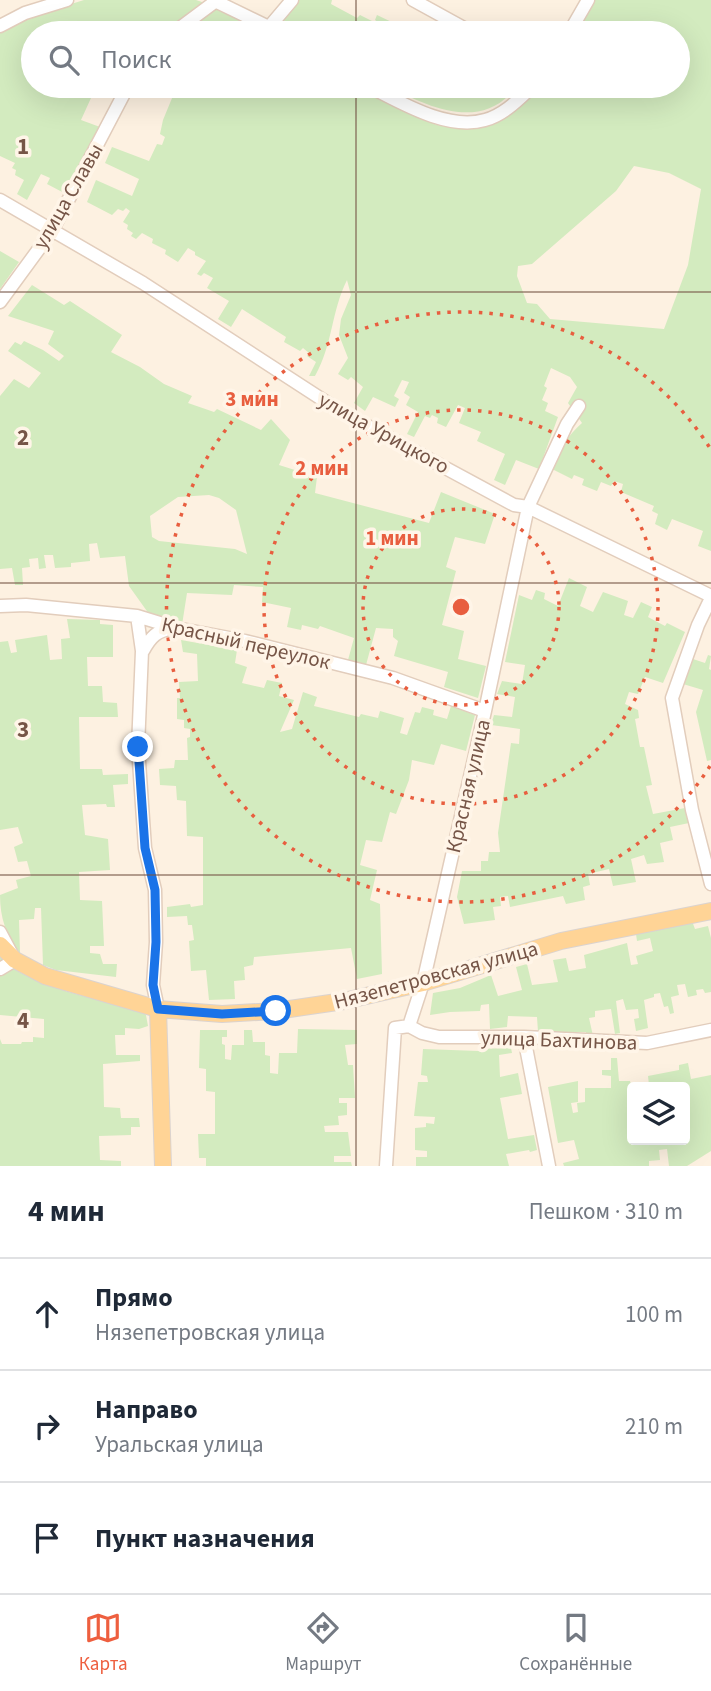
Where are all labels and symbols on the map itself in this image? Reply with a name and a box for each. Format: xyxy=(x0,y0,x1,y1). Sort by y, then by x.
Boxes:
text: 1 xyxy=(17,130,29,163)
street label: улица Славы xyxy=(26,137,110,255)
text: 3 мин xyxy=(225,384,279,414)
street label: улица Урицкого xyxy=(313,385,455,481)
text: 2 xyxy=(17,421,29,454)
text: 2 мин xyxy=(295,453,349,483)
text: 1 мин xyxy=(365,523,419,553)
centre of rings xyxy=(449,595,473,619)
street label: Красный переулок xyxy=(159,609,334,677)
text: 3 xyxy=(17,713,29,746)
street label: Красная улица xyxy=(438,716,498,856)
route end xyxy=(122,731,153,762)
street label: Нязепетровская улица xyxy=(331,933,541,1017)
route start xyxy=(260,995,291,1026)
text: 4 xyxy=(17,1004,29,1037)
street label: улица Бахтинова xyxy=(480,1022,638,1058)

